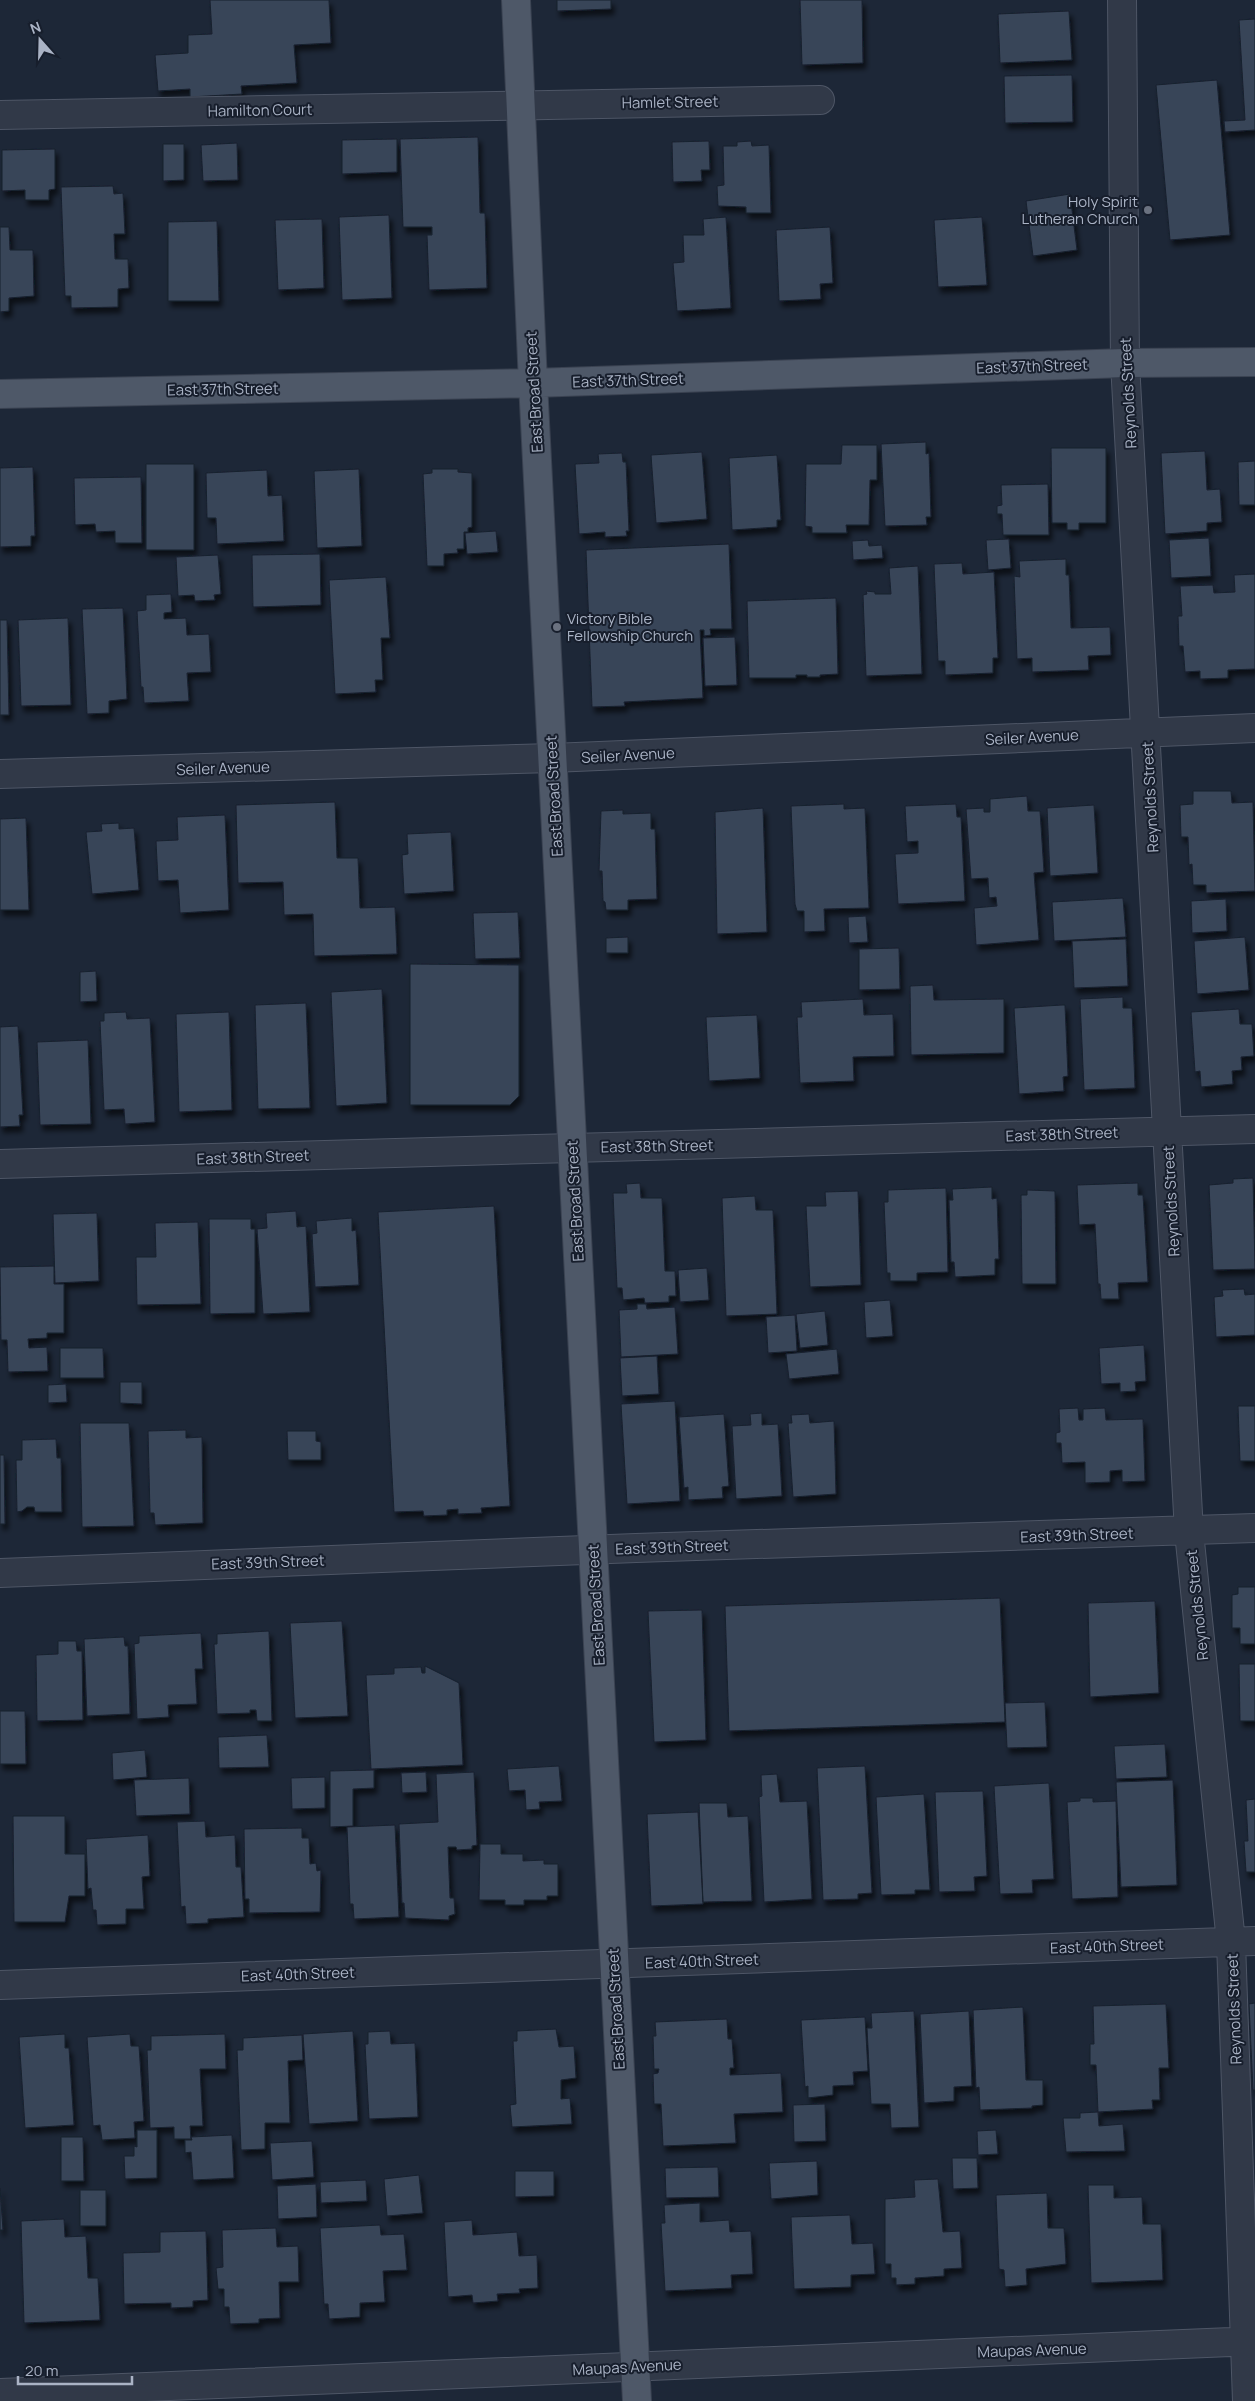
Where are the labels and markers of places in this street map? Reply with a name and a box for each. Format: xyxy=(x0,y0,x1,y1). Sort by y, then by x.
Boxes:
place label: Holy Spirit Lutheran Church xyxy=(1021,191,1138,229)
marker: Holy Spirit Lutheran Church xyxy=(1142,204,1154,216)
place label: Victory Bible Fellowship Church xyxy=(567,608,693,646)
marker: Victory Bible Fellowship Church xyxy=(551,621,563,633)

